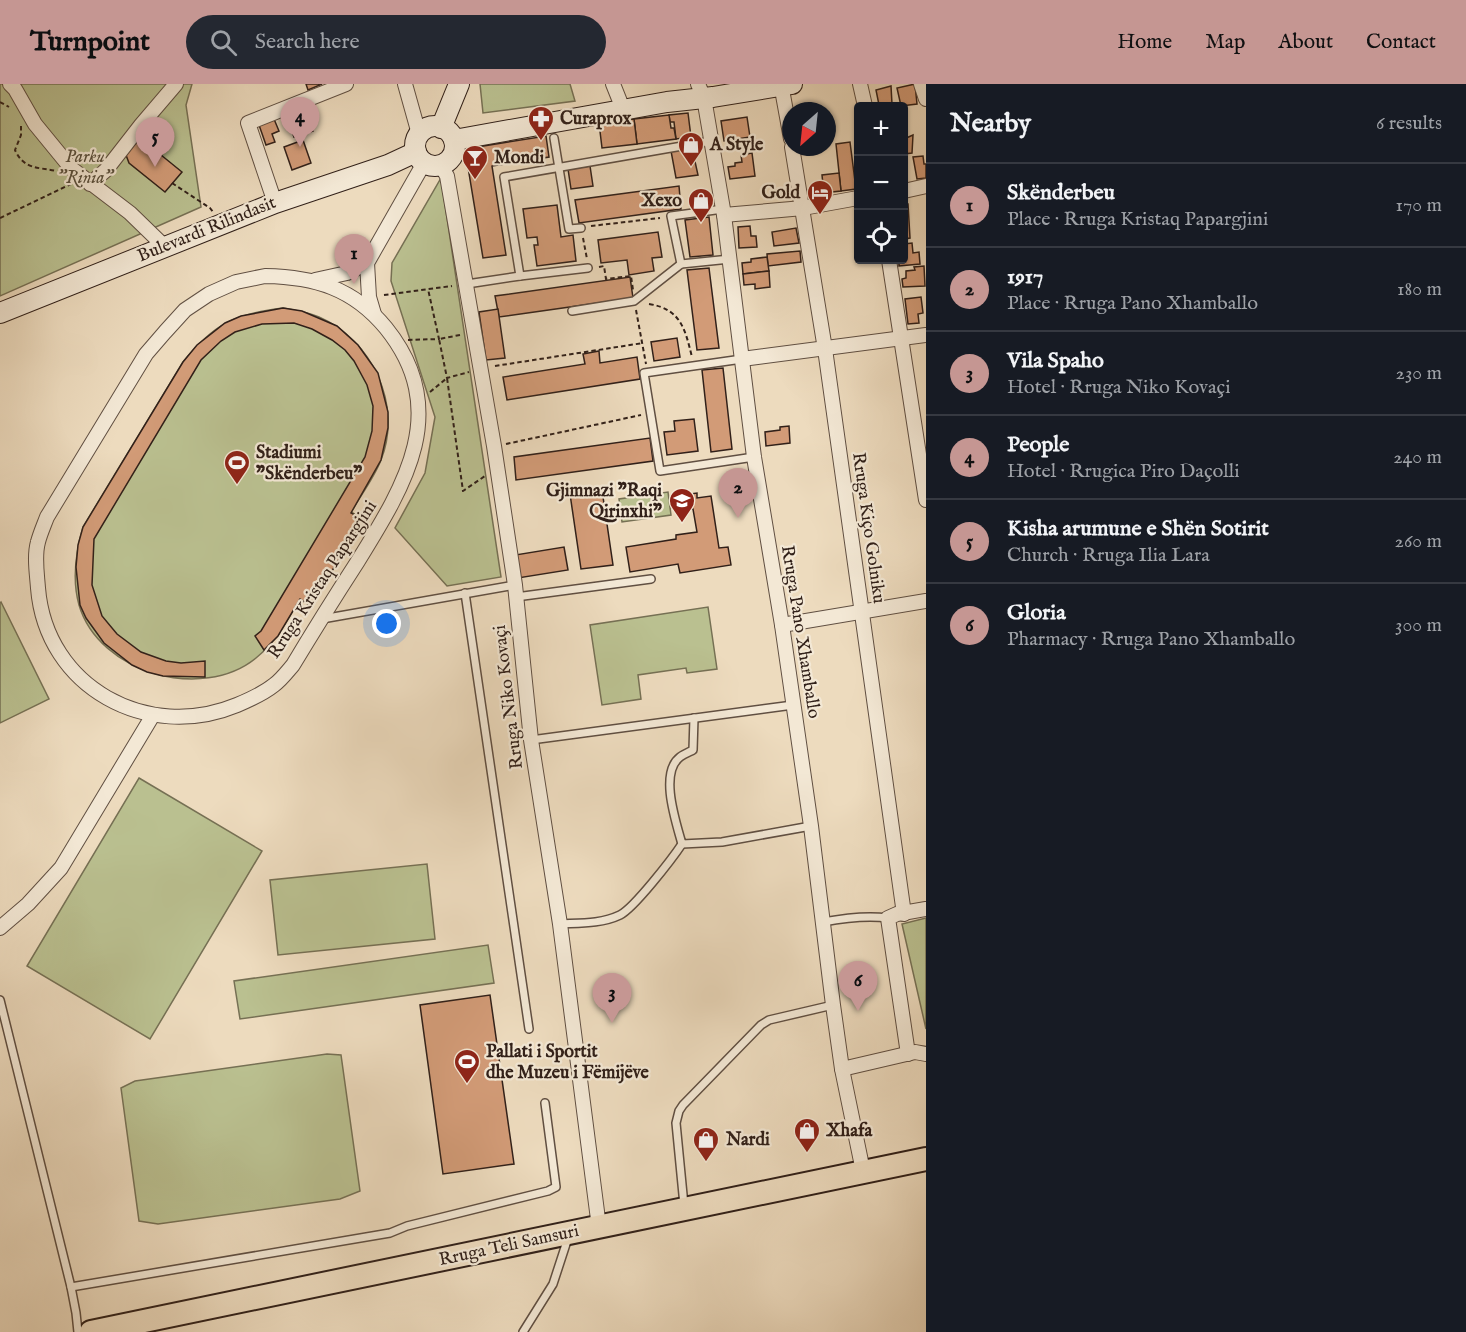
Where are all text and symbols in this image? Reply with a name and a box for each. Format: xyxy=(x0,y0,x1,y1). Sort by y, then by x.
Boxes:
search box xyxy=(186,15,606,69)
text: Turnpoint xyxy=(30,25,150,60)
icon: search xyxy=(207,26,240,59)
text: Search here xyxy=(255,28,360,56)
text: Home xyxy=(1117,29,1172,56)
text: Map xyxy=(1205,29,1245,56)
text: About xyxy=(1278,29,1333,56)
text: Contact xyxy=(1366,29,1436,56)
pin: 4 xyxy=(280,98,320,147)
north arrow xyxy=(782,102,836,156)
map controls xyxy=(854,102,908,264)
button: + xyxy=(854,102,908,156)
pharmacy icon: Curaprox xyxy=(526,104,556,142)
text: Nearby xyxy=(950,107,1031,140)
place label: Curaprox xyxy=(560,108,631,131)
text: 6 results xyxy=(1376,111,1442,136)
pin: 5 xyxy=(136,118,174,167)
shop icon: A Style xyxy=(676,130,706,168)
place label: A Style xyxy=(709,134,764,157)
bar icon: Mondi xyxy=(460,143,490,181)
park label: Parku "Rinia" xyxy=(57,146,115,190)
place label: Mondi xyxy=(494,147,545,170)
button: − xyxy=(854,156,908,210)
hotel icon: Gold xyxy=(805,178,835,216)
text: Skënderbeu xyxy=(1007,179,1115,207)
place label: Gold xyxy=(762,182,800,205)
shop icon: Xexo xyxy=(686,186,716,224)
place label: Xexo xyxy=(640,190,682,213)
street label: Bulevardi Rilindasit xyxy=(134,192,280,268)
text: 1 xyxy=(966,193,973,218)
text: 170 m xyxy=(1396,193,1442,218)
text: Place · Rruga Kristaq Papargjini xyxy=(1007,207,1268,232)
button: locate xyxy=(854,210,908,264)
pin: 1 xyxy=(334,234,374,284)
text: 1917 xyxy=(1007,263,1043,291)
text: 2 xyxy=(965,277,974,302)
text: 180 m xyxy=(1397,277,1442,302)
text: Place · Rruga Pano Xhamballo xyxy=(1007,291,1258,316)
text: Vila Spaho xyxy=(1007,347,1104,375)
text: 3 xyxy=(966,361,973,386)
text: 230 m xyxy=(1396,361,1442,386)
text: Hotel · Rruga Niko Kovaçi xyxy=(1007,375,1231,400)
text: People xyxy=(1007,431,1069,459)
place label: Stadiumi "Skënderbeu" xyxy=(256,442,362,486)
text: 4 xyxy=(965,445,974,470)
text: 240 m xyxy=(1393,445,1442,470)
sports icon: Stadiumi "Skënderbeu" xyxy=(222,448,252,486)
street label: Rruga Kiço Golniku xyxy=(846,451,890,605)
text: Hotel · Rrugica Piro Daçolli xyxy=(1007,459,1240,484)
pin: 2 xyxy=(718,468,758,518)
place label: Gjimnazi "Raqi Qirinxhi" xyxy=(546,480,662,524)
school or university icon: Gjimnazi "Raqi Qirinxhi" xyxy=(667,486,697,524)
street label: Rruga Kristaq Papargjini xyxy=(263,496,383,664)
text: Kisha arumune e Shën Sotirit xyxy=(1007,515,1269,543)
text: 5 xyxy=(966,529,973,554)
text: 260 m xyxy=(1395,529,1442,554)
text: Church · Rruga Ilia Lara xyxy=(1007,543,1210,568)
street label: Rruga Pano Xhamballo xyxy=(775,544,825,720)
text: Gloria xyxy=(1007,599,1066,627)
your location xyxy=(372,609,401,638)
text: 6 xyxy=(965,613,974,638)
text: 300 m xyxy=(1395,613,1442,638)
street label: Rruga Niko Kovaçi xyxy=(489,623,529,770)
text: Pharmacy · Rruga Pano Xhamballo xyxy=(1007,627,1295,652)
pin: 6 xyxy=(838,962,878,1011)
pin: 3 xyxy=(592,974,632,1023)
place label: Pallati i Sportit dhe Muzeu i Fëmijëve xyxy=(486,1041,650,1085)
sports icon: Pallati i Sportit dhe Muzeu i Fëmijëve xyxy=(452,1047,482,1085)
shop icon: Xhafa xyxy=(792,1116,822,1154)
place label: Xhafa xyxy=(825,1120,873,1143)
shop icon: Nardi xyxy=(691,1125,721,1163)
place label: Nardi xyxy=(725,1129,770,1152)
street label: Rruga Teli Samsuri xyxy=(437,1220,581,1272)

